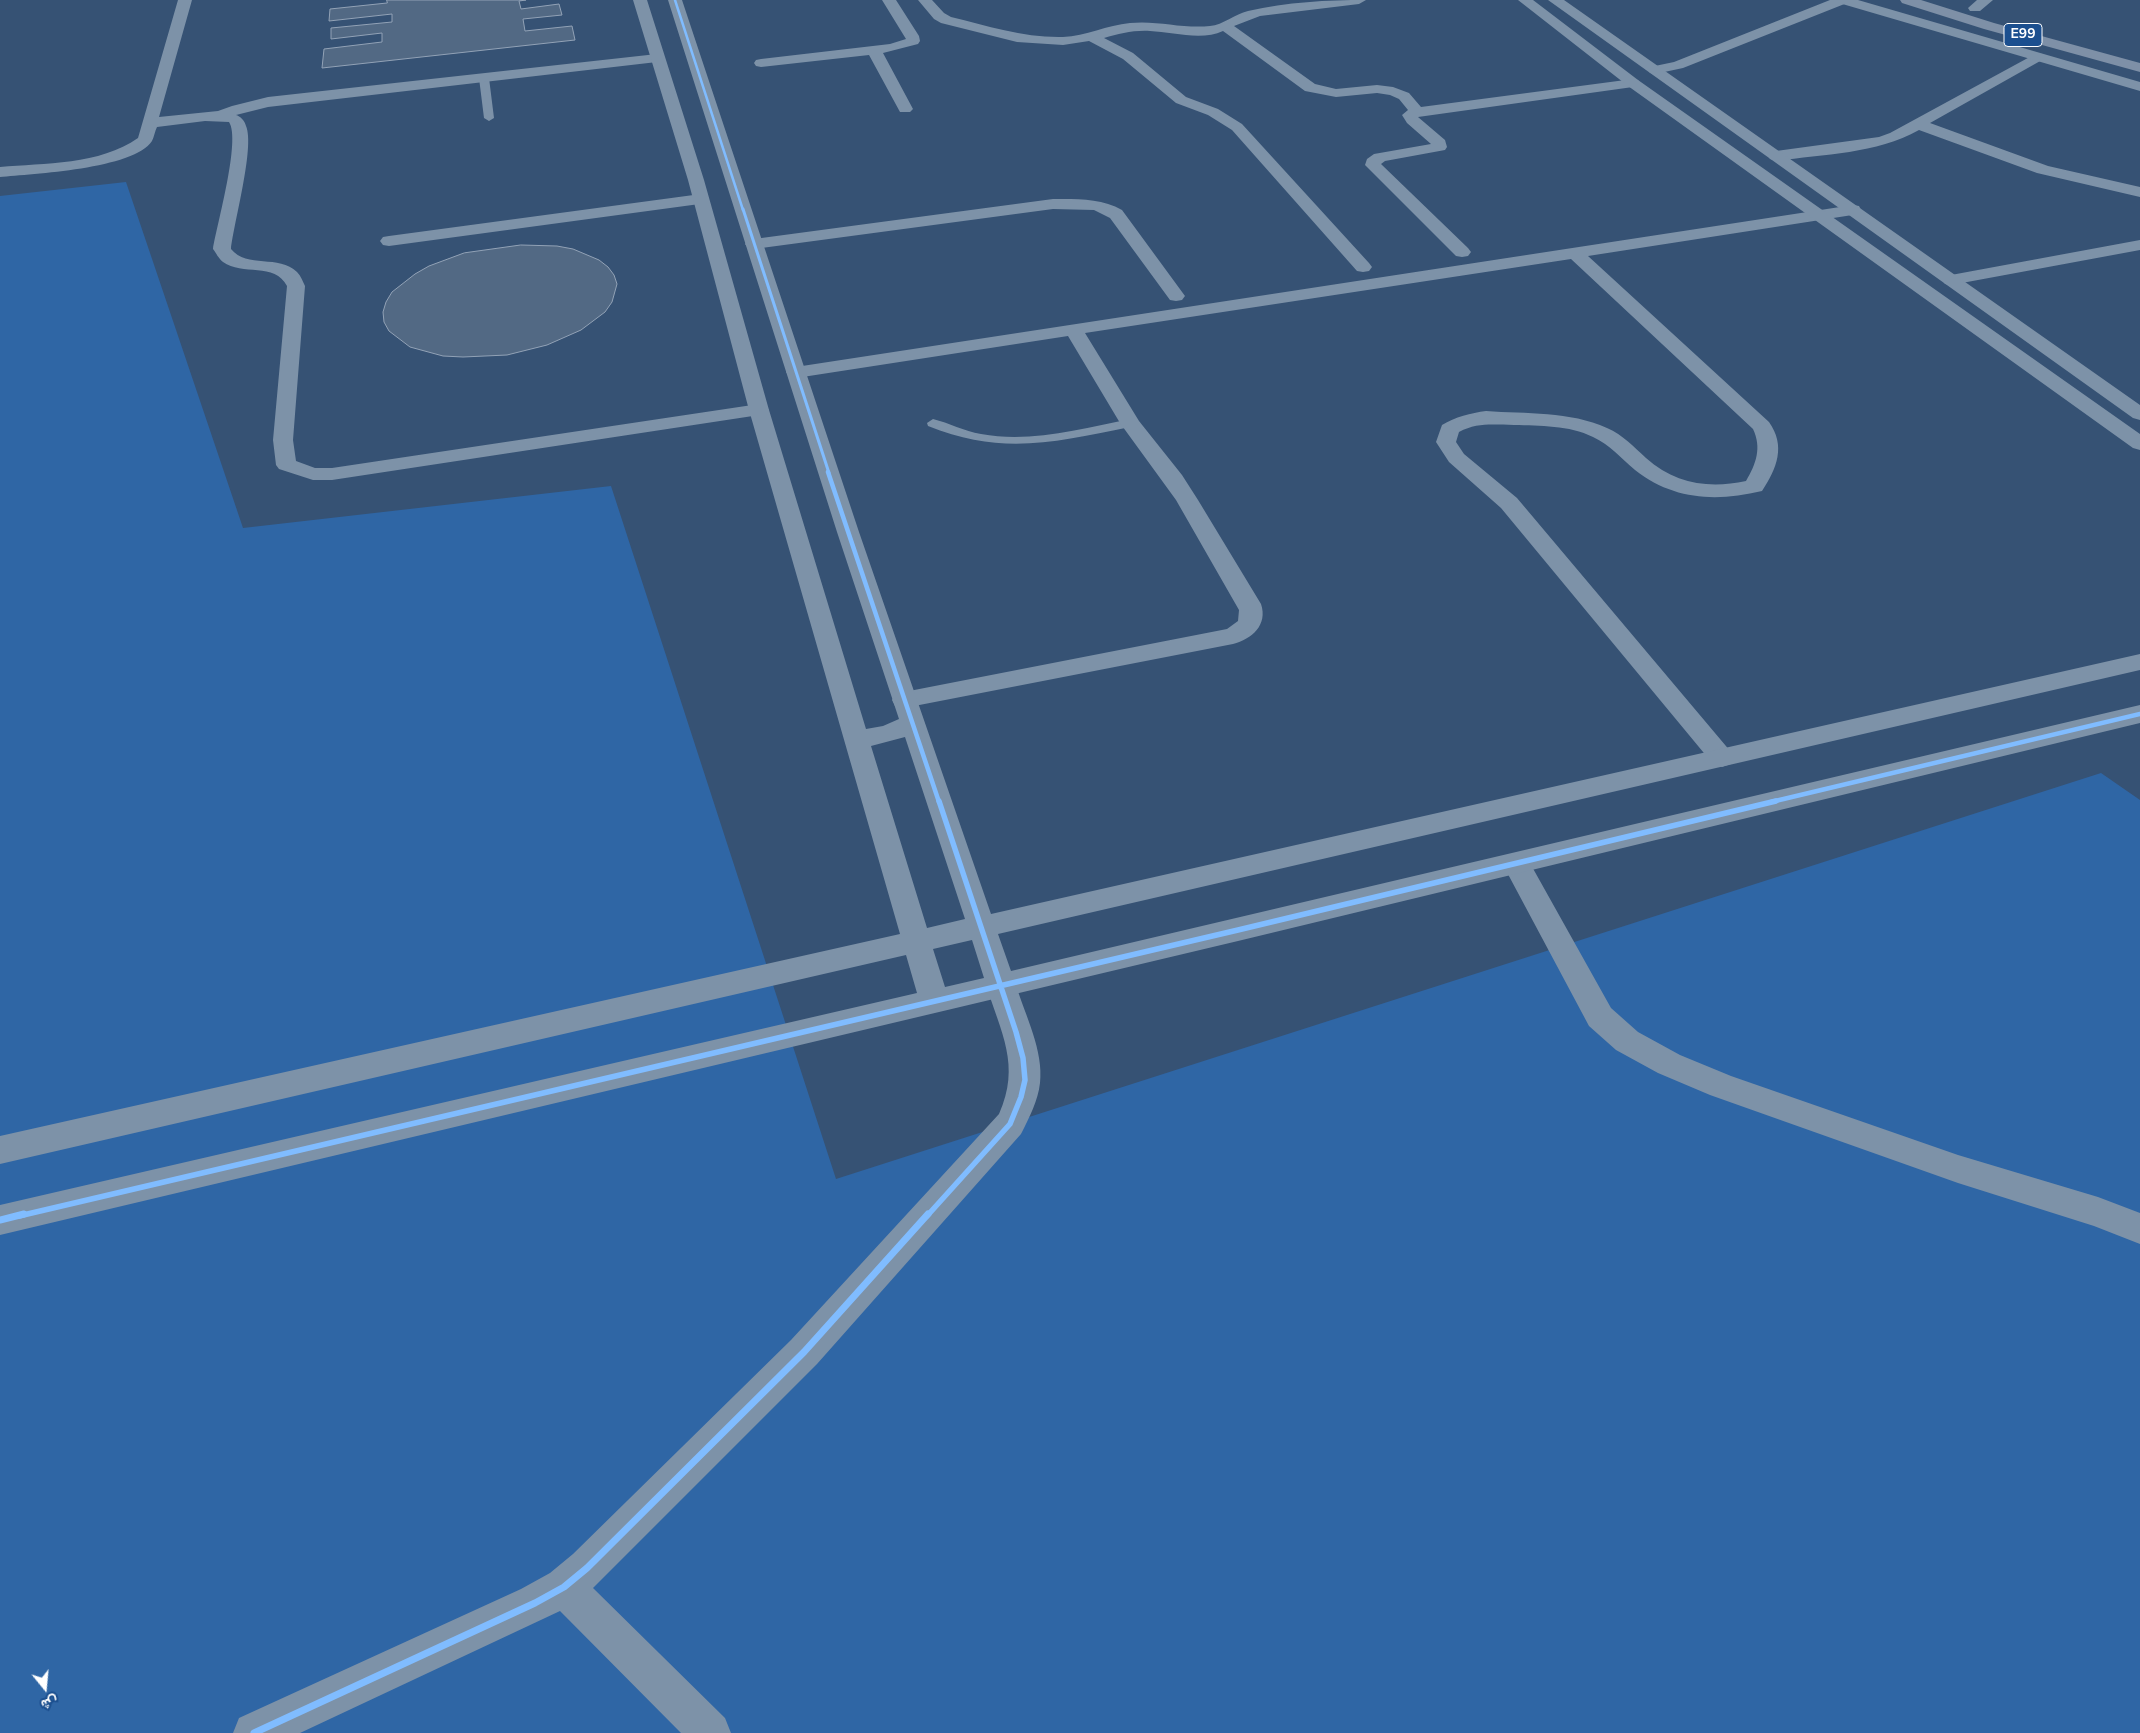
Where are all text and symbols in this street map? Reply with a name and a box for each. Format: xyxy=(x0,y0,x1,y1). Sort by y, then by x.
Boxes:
road number: E99 xyxy=(2004,24,2042,46)
north arrow xyxy=(20,1663,70,1713)
text: ش xyxy=(39,1691,60,1714)

